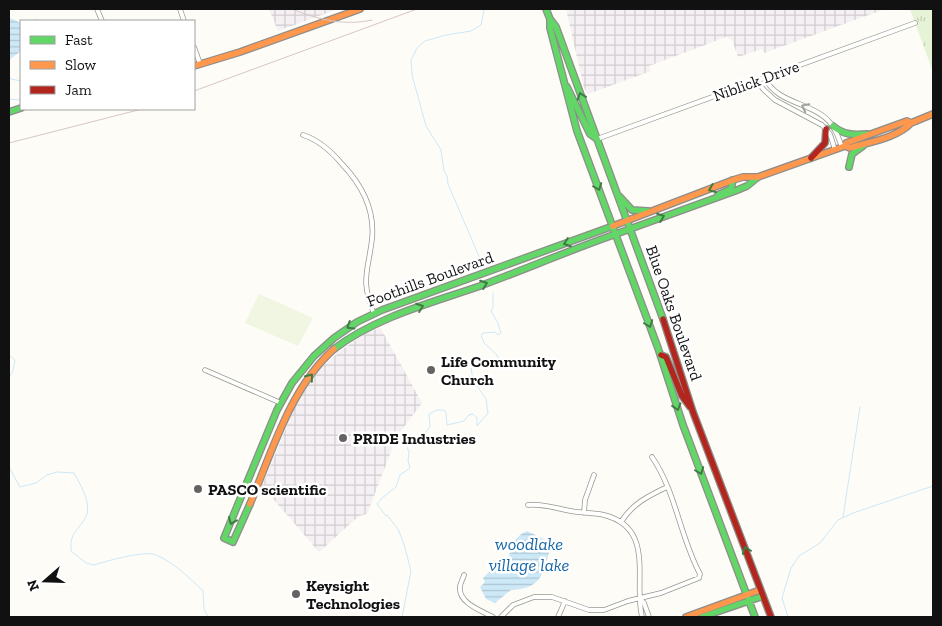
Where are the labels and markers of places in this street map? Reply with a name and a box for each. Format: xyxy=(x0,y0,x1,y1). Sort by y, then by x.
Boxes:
place label: Life Community Church xyxy=(441,352,556,389)
marker: Life Community Church xyxy=(425,364,437,376)
place label: PRIDE Industries xyxy=(353,429,476,448)
marker: PRIDE Industries xyxy=(337,432,349,444)
place label: PASCO scientific xyxy=(208,480,327,499)
marker: PASCO scientific xyxy=(192,483,204,495)
place label: Keysight Technologies xyxy=(306,576,400,613)
marker: Keysight Technologies xyxy=(290,588,302,600)

